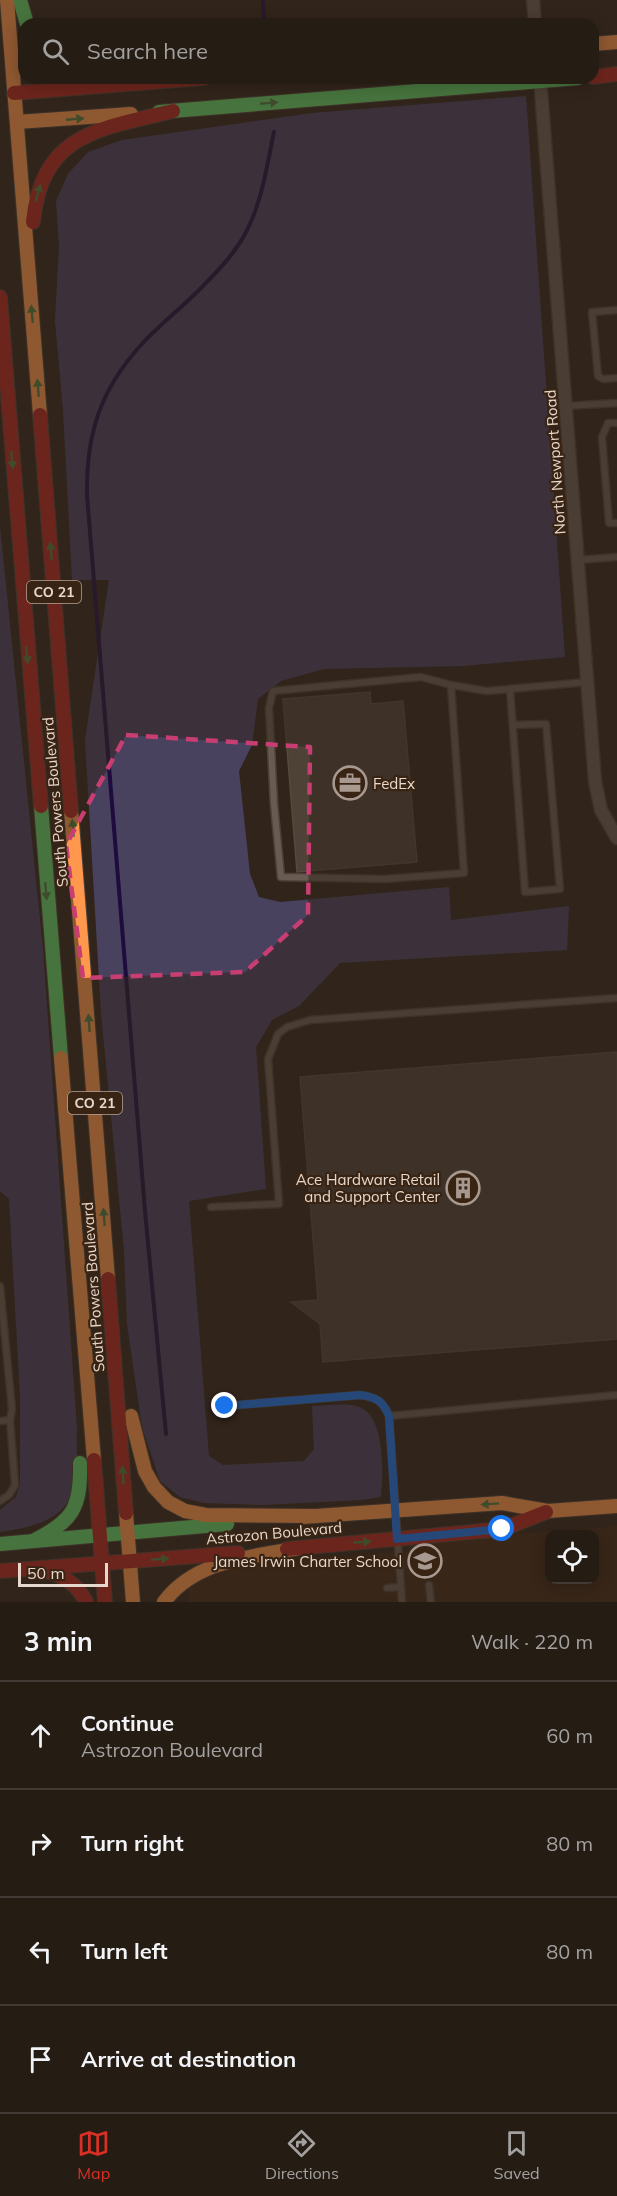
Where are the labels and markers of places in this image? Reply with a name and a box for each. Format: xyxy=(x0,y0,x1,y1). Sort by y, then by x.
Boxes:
office icon: FedEx xyxy=(332,765,368,801)
place label: FedEx xyxy=(373,774,415,793)
place label: Ace Hardware Retail and Support Center xyxy=(296,1170,441,1206)
building icon: Ace Hardware Retail and Support Center xyxy=(445,1170,481,1206)
school or university icon: James Irwin Charter School xyxy=(407,1543,443,1579)
place label: James Irwin Charter School xyxy=(213,1552,402,1571)

